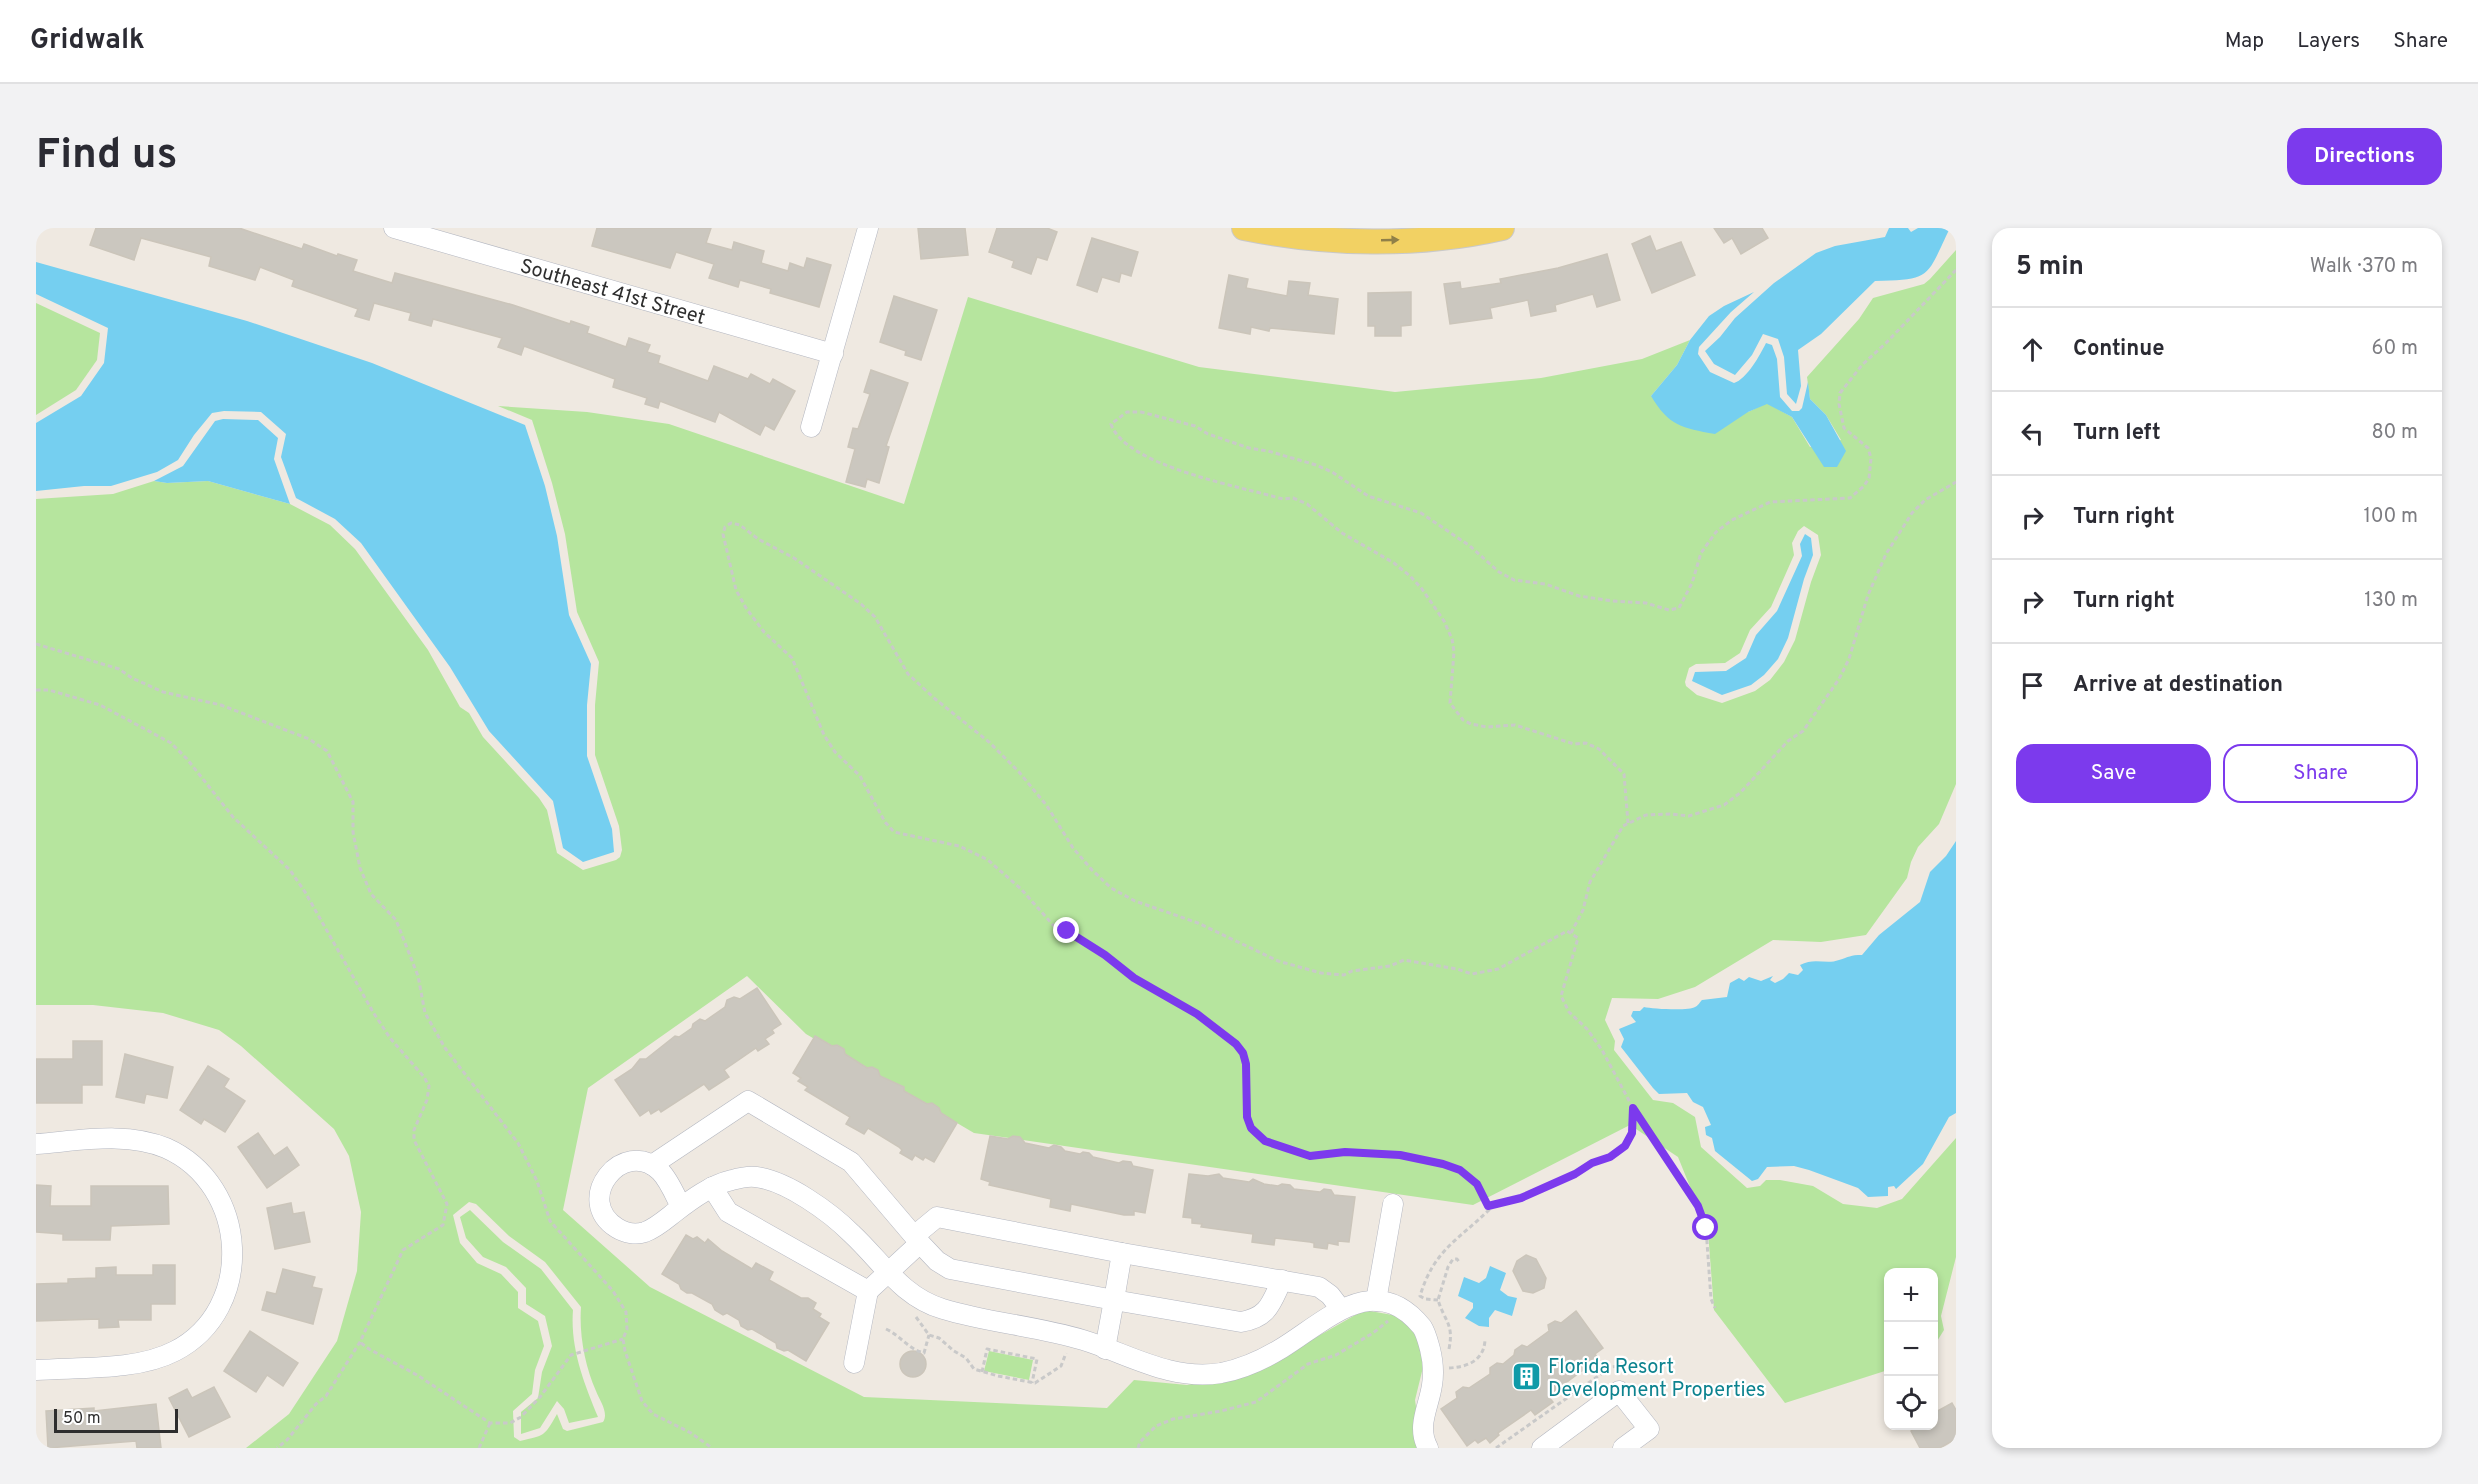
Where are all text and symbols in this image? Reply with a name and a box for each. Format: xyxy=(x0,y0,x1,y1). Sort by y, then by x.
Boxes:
text: Gridwalk xyxy=(30,23,145,59)
text: Map xyxy=(2225,28,2264,55)
text: Layers xyxy=(2297,28,2360,55)
text: Share xyxy=(2393,28,2448,55)
button: Directions xyxy=(2287,128,2442,185)
text: Find us xyxy=(36,130,177,183)
one-way arrow xyxy=(1381,236,1400,245)
text: 5 min xyxy=(2016,251,2084,284)
street label: Southeast 41st Street xyxy=(517,254,708,332)
text: Walk · 370 m xyxy=(2310,254,2418,280)
icon: ahead xyxy=(2016,333,2049,366)
text: Continue xyxy=(2073,336,2164,363)
text: 60 m xyxy=(2372,336,2418,362)
icon: left xyxy=(2016,417,2049,450)
text: Turn left xyxy=(2073,420,2161,447)
text: 80 m xyxy=(2372,420,2418,446)
icon: right xyxy=(2016,501,2049,534)
text: Turn right xyxy=(2073,504,2175,531)
text: 100 m xyxy=(2363,504,2418,530)
icon: right xyxy=(2016,585,2049,618)
text: Turn right xyxy=(2073,588,2175,615)
text: 130 m xyxy=(2364,588,2418,614)
icon: arrive xyxy=(2016,669,2049,702)
text: Arrive at destination xyxy=(2073,672,2283,699)
button: Save xyxy=(2016,744,2211,803)
button: Share xyxy=(2223,744,2418,803)
route end xyxy=(1053,917,1079,943)
route start xyxy=(1692,1214,1718,1240)
map controls xyxy=(1884,1268,1938,1430)
button: + xyxy=(1884,1268,1938,1322)
button: − xyxy=(1884,1322,1938,1376)
place label: Florida Resort Development Properties xyxy=(1548,1355,1765,1404)
building icon: Florida Resort Development Properties xyxy=(1511,1361,1543,1393)
button: locate xyxy=(1884,1376,1938,1430)
scale bar xyxy=(54,1406,178,1434)
text: 50 m xyxy=(63,1409,101,1429)

